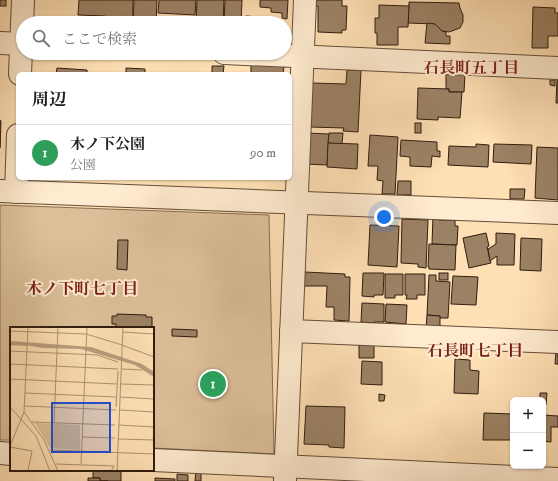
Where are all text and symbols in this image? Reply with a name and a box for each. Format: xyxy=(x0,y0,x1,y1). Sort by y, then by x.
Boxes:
search box xyxy=(16,16,292,60)
icon: search xyxy=(30,27,52,49)
text: ここで検索 xyxy=(62,30,137,49)
district label: 石長町五丁目 xyxy=(423,58,519,78)
text: 周辺 xyxy=(32,89,66,111)
text: 木ノ下公園 xyxy=(70,135,145,154)
text: 1 xyxy=(43,145,47,161)
text: 90 m xyxy=(250,145,276,161)
text: 公園 xyxy=(70,157,96,173)
your location xyxy=(374,207,394,227)
district label: 木ノ下町七丁目 xyxy=(26,279,138,299)
inset map xyxy=(10,327,154,471)
district label: 石長町七丁目 xyxy=(427,341,523,361)
pin: 1 xyxy=(200,369,226,399)
map controls xyxy=(510,397,546,469)
button: + xyxy=(510,397,546,433)
button: − xyxy=(510,433,546,469)

